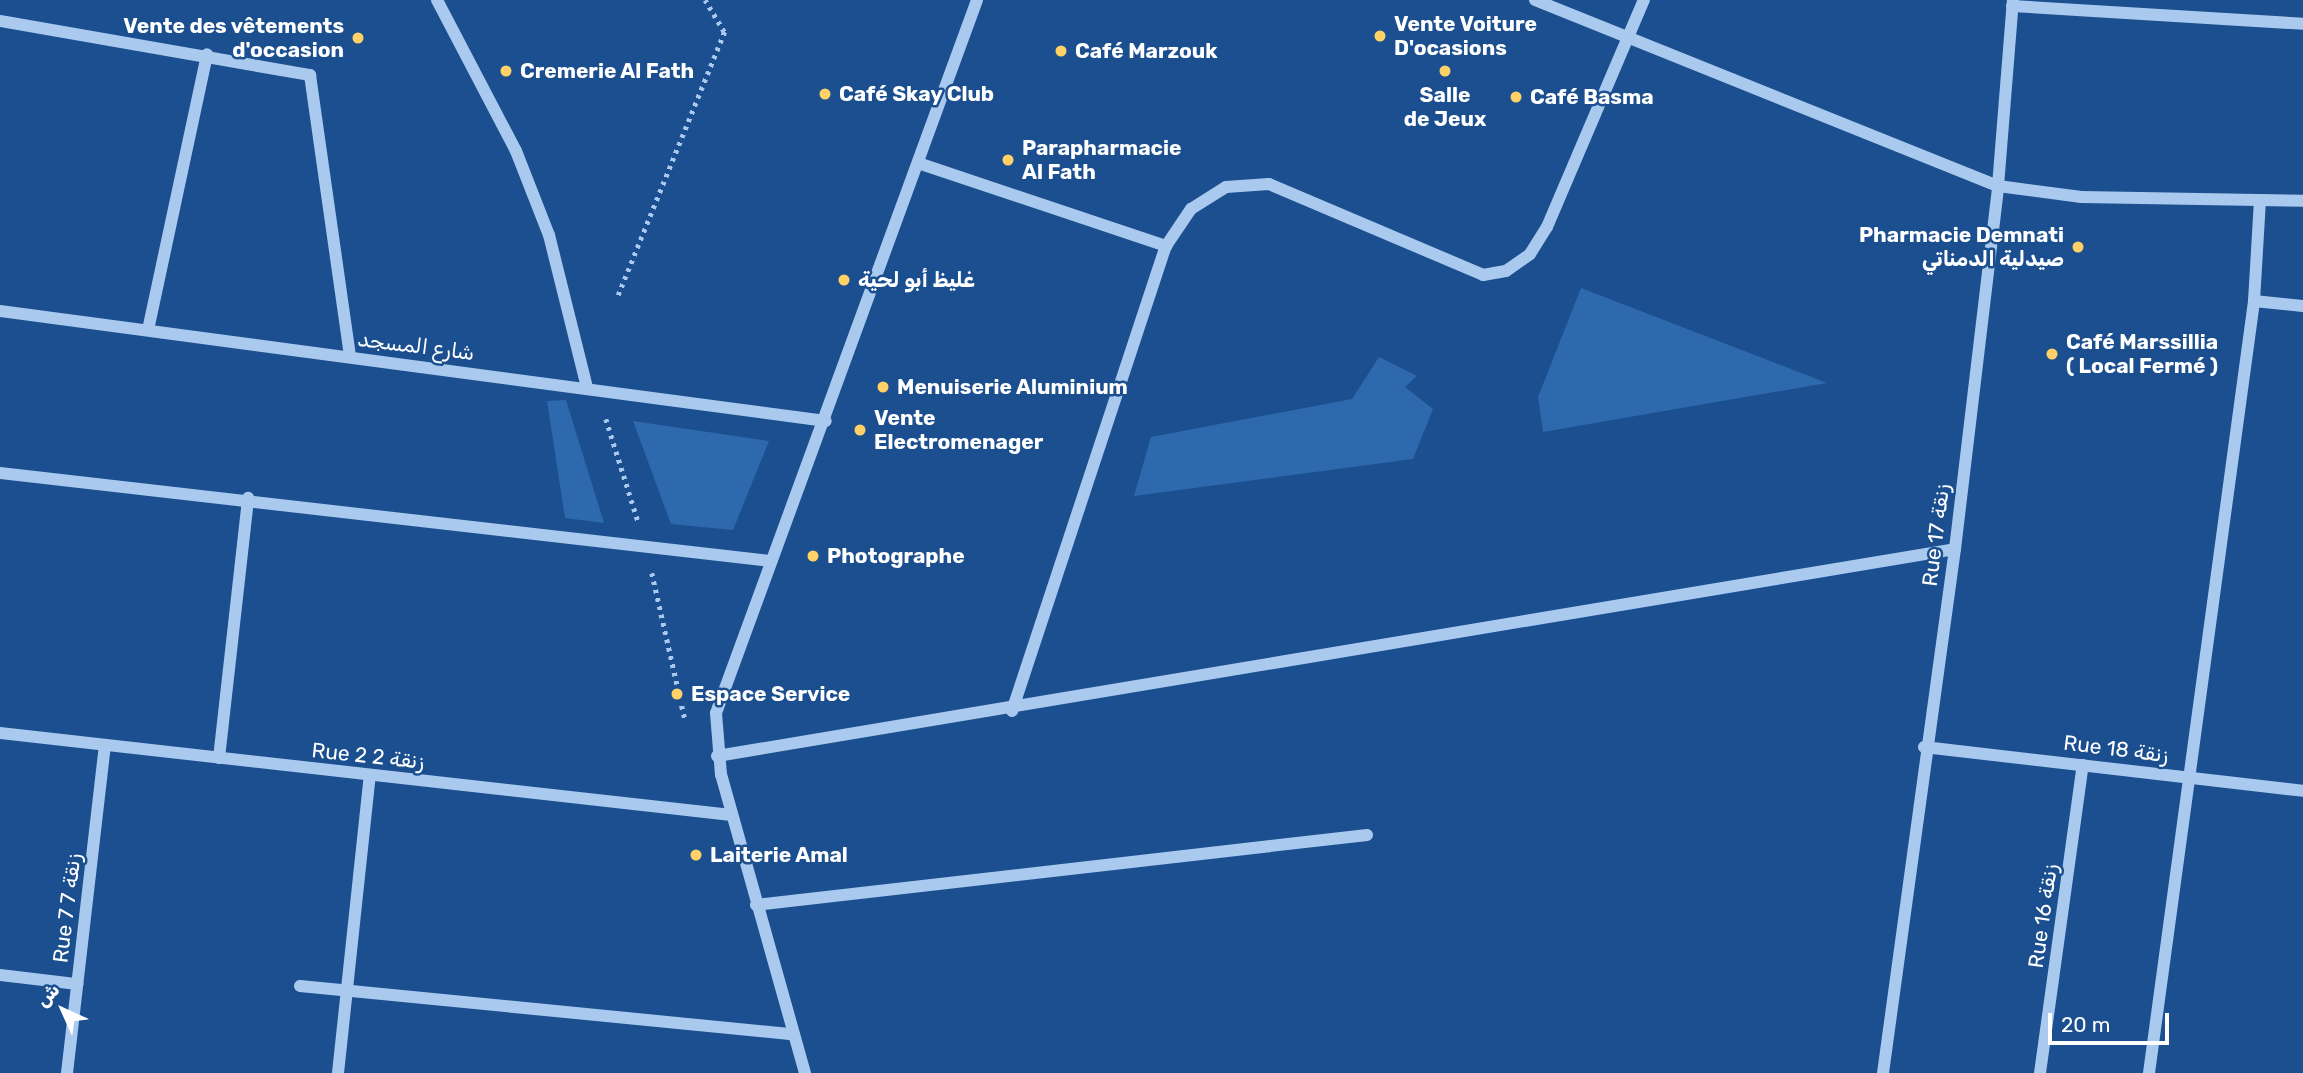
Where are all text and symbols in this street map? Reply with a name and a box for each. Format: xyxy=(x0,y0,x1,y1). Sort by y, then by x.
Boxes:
place label: Vente Voiture D'ocasions xyxy=(1394,11,1537,61)
place label: Vente des vêtements d'occasion xyxy=(123,13,344,63)
marker: Vente Voiture D'ocasions xyxy=(1372,28,1388,44)
marker: Vente des vêtements d'occasion xyxy=(350,30,366,46)
place label: Café Marzouk xyxy=(1075,38,1218,64)
marker: Café Marzouk xyxy=(1053,43,1069,59)
place label: Cremerie Al Fath xyxy=(520,58,695,84)
marker: Cremerie Al Fath xyxy=(498,63,514,79)
marker: Salle de Jeux xyxy=(1437,63,1453,79)
place label: Café Skay Club xyxy=(839,81,995,107)
place label: Salle de Jeux xyxy=(1404,82,1486,132)
place label: Café Basma xyxy=(1530,84,1654,110)
marker: Café Skay Club xyxy=(817,86,833,102)
marker: Café Basma xyxy=(1508,89,1524,105)
place label: Parapharmacie Al Fath xyxy=(1022,135,1181,185)
marker: Parapharmacie Al Fath xyxy=(1000,152,1016,168)
place label: Pharmacie Demnati صيدلية الدمناتي xyxy=(1859,222,2064,272)
marker: Pharmacie Demnati صيدلية الدمناتي xyxy=(2070,239,2086,255)
place label: غليظ أبو لحية xyxy=(858,267,975,293)
marker: غليظ أبو لحية xyxy=(836,272,852,288)
street label: شارع المسجد xyxy=(356,326,476,366)
place label: Café Marssillia ( Local Fermé ) xyxy=(2066,329,2218,379)
marker: Café Marssillia ( Local Fermé ) xyxy=(2044,346,2060,362)
place label: Menuiserie Aluminium xyxy=(897,374,1128,400)
marker: Menuiserie Aluminium xyxy=(875,379,891,395)
place label: Vente Electromenager xyxy=(874,405,1043,455)
marker: Vente Electromenager xyxy=(852,422,868,438)
street label: Rue 17 زنقة xyxy=(1917,482,1955,588)
place label: Photographe xyxy=(827,543,965,569)
marker: Photographe xyxy=(805,548,821,564)
place label: Espace Service xyxy=(691,681,850,707)
marker: Espace Service xyxy=(669,686,685,702)
street label: Rue 18 زنقة xyxy=(2062,730,2170,768)
street label: Rue 2 زنقة 2 xyxy=(310,738,426,774)
place label: Laiterie Amal xyxy=(710,842,848,868)
marker: Laiterie Amal xyxy=(688,847,704,863)
street label: Rue 7 زنقة 7 xyxy=(48,852,86,964)
street label: Rue 16 زنقة xyxy=(2023,862,2063,970)
north arrow xyxy=(28,975,98,1045)
text: ش xyxy=(31,978,64,1011)
scale bar xyxy=(2051,1000,2172,1044)
text: 20 m xyxy=(2061,1012,2110,1037)

